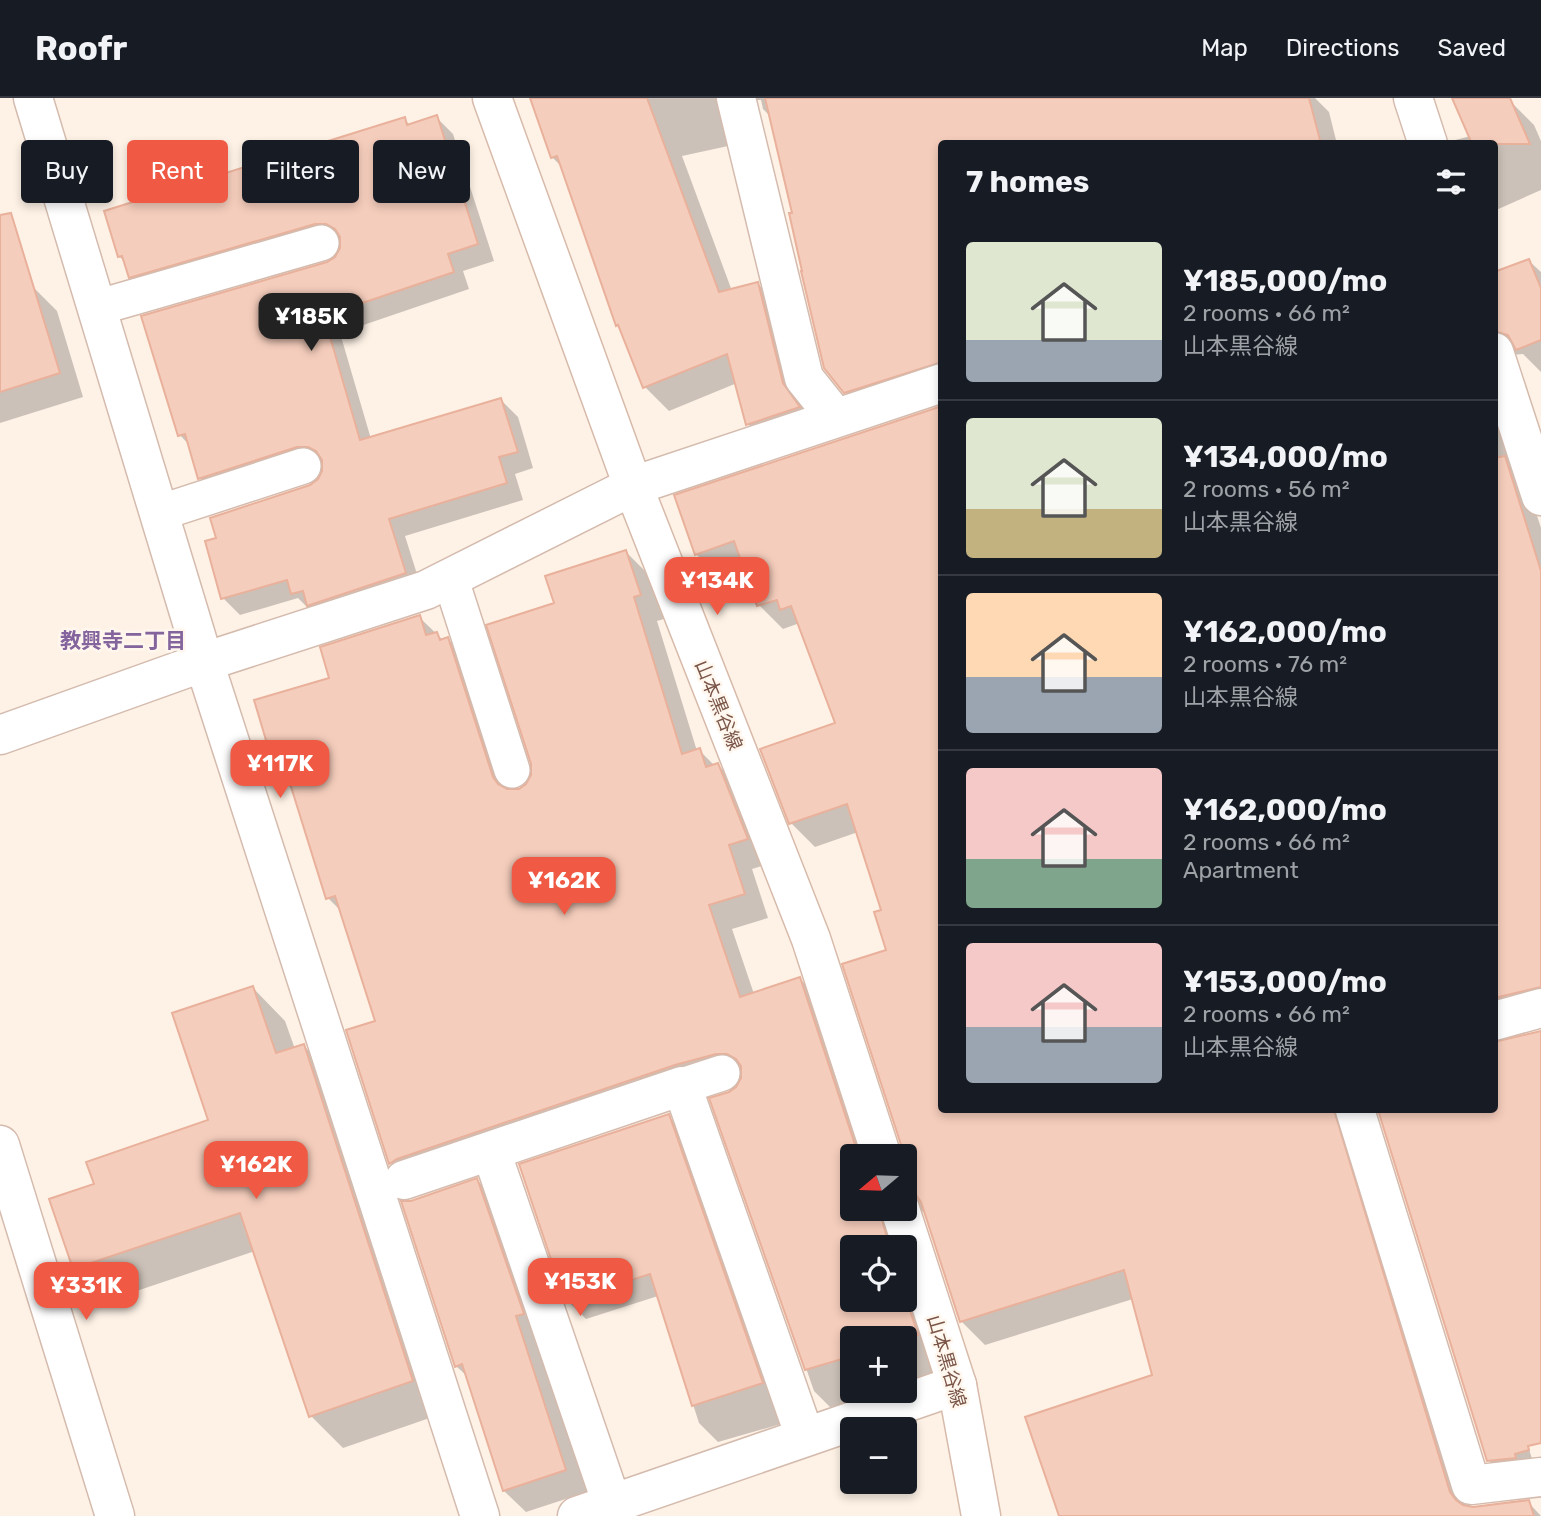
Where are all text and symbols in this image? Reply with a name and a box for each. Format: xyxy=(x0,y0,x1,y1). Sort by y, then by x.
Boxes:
text: Roofr xyxy=(35,29,127,68)
text: Map xyxy=(1201,34,1248,62)
text: Directions xyxy=(1286,34,1399,62)
text: Saved xyxy=(1437,34,1506,62)
chip: Buy xyxy=(21,140,113,203)
chip: Rent xyxy=(127,140,228,203)
chip: Filters xyxy=(242,140,359,203)
chip: New xyxy=(373,140,470,203)
icon: filters xyxy=(1432,163,1470,201)
text: 7 homes xyxy=(966,164,1089,200)
text: ¥185,000/mo xyxy=(1183,263,1387,299)
icon: home xyxy=(1022,270,1106,354)
pin: ¥185K xyxy=(262,294,360,353)
text: 2 rooms · 66 m² xyxy=(1183,299,1350,327)
text: ¥185K xyxy=(275,302,347,330)
text: 山本黒谷線 xyxy=(1183,332,1298,360)
text: ¥134,000/mo xyxy=(1183,439,1388,475)
icon: home xyxy=(1022,446,1106,530)
text: 2 rooms · 56 m² xyxy=(1183,475,1350,503)
text: 山本黒谷線 xyxy=(1183,508,1298,536)
pin: ¥134K xyxy=(668,558,766,617)
text: ¥134K xyxy=(680,566,754,594)
text: ¥162,000/mo xyxy=(1183,614,1387,650)
icon: home xyxy=(1022,621,1106,705)
district label: 教興寺二丁目 xyxy=(60,628,186,653)
text: 2 rooms · 76 m² xyxy=(1183,650,1347,678)
street label: 山本黒谷線 xyxy=(690,657,747,754)
text: 山本黒谷線 xyxy=(1183,683,1298,711)
pin: ¥117K xyxy=(231,740,329,800)
text: ¥117K xyxy=(246,749,314,777)
text: ¥162,000/mo xyxy=(1183,792,1387,828)
icon: home xyxy=(1022,796,1106,880)
text: 2 rooms · 66 m² xyxy=(1183,828,1350,856)
text: Apartment xyxy=(1183,856,1299,884)
pin: ¥162K xyxy=(515,858,613,917)
text: ¥162K xyxy=(528,866,600,894)
text: ¥153,000/mo xyxy=(1183,964,1387,1000)
icon: home xyxy=(1022,971,1106,1055)
text: 2 rooms · 66 m² xyxy=(1183,1000,1350,1028)
text: 山本黒谷線 xyxy=(1183,1033,1298,1061)
pin: ¥162K xyxy=(207,1142,305,1201)
north arrow xyxy=(840,1144,917,1222)
map controls xyxy=(840,1144,917,1494)
text: ¥162K xyxy=(220,1150,292,1178)
button: locate xyxy=(840,1235,917,1312)
pin: ¥153K xyxy=(531,1258,629,1318)
pin: ¥331K xyxy=(37,1262,135,1322)
text: ¥153K xyxy=(544,1267,616,1295)
text: ¥331K xyxy=(50,1271,122,1299)
street label: 山本黒谷線 xyxy=(922,1312,971,1410)
button: + xyxy=(840,1326,917,1403)
button: − xyxy=(840,1417,917,1494)

